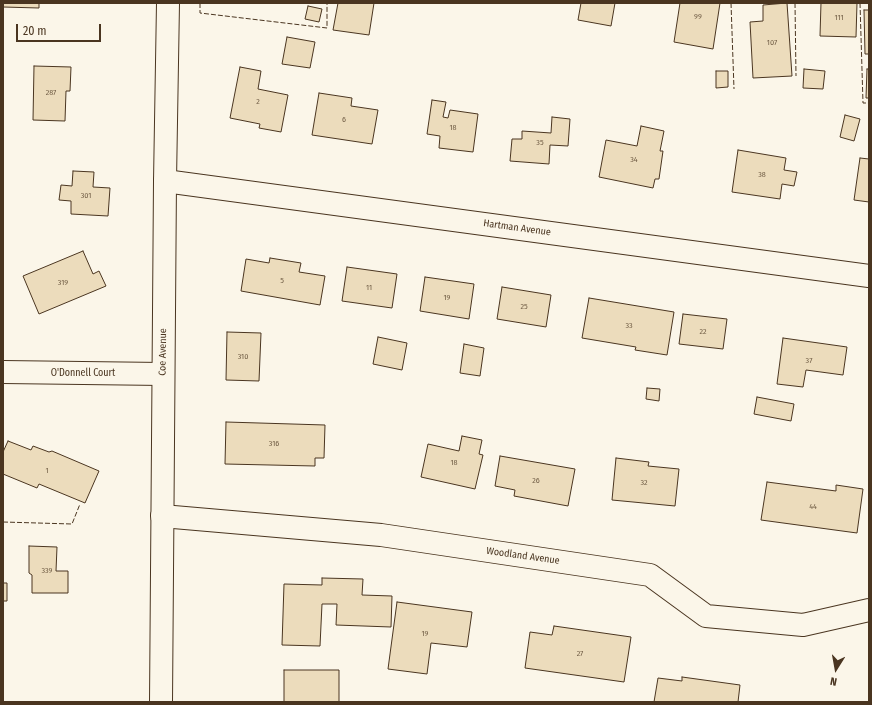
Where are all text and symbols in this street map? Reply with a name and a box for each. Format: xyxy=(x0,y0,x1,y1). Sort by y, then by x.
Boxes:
house number: 99 xyxy=(694,12,702,22)
house number: 111 xyxy=(834,13,844,23)
scale bar xyxy=(18,16,103,42)
text: 20 m xyxy=(23,24,47,38)
house number: 107 xyxy=(767,38,777,48)
house number: 287 xyxy=(46,88,56,98)
house number: 2 xyxy=(256,97,260,107)
house number: 6 xyxy=(342,115,346,125)
house number: 18 xyxy=(449,123,457,133)
house number: 35 xyxy=(536,138,544,148)
house number: 34 xyxy=(630,155,638,165)
house number: 38 xyxy=(758,170,766,180)
house number: 301 xyxy=(81,191,91,201)
street label: Hartman Avenue xyxy=(483,217,551,239)
house number: 5 xyxy=(280,276,284,286)
house number: 319 xyxy=(58,278,68,288)
house number: 11 xyxy=(366,283,372,293)
house number: 19 xyxy=(443,293,451,303)
house number: 25 xyxy=(520,302,528,312)
house number: 33 xyxy=(625,321,633,331)
house number: 22 xyxy=(699,327,707,337)
street label: Coe Avenue xyxy=(157,328,169,376)
house number: 310 xyxy=(238,352,248,362)
house number: 37 xyxy=(806,356,812,366)
street label: O'Donnell Court xyxy=(51,367,115,379)
house number: 316 xyxy=(269,439,279,449)
house number: 18 xyxy=(450,458,458,468)
house number: 1 xyxy=(45,466,49,476)
house number: 26 xyxy=(532,476,540,486)
house number: 32 xyxy=(640,478,648,488)
house number: 44 xyxy=(809,502,817,512)
street label: Woodland Avenue xyxy=(486,545,560,567)
house number: 339 xyxy=(41,566,53,576)
house number: 19 xyxy=(421,629,429,639)
house number: 27 xyxy=(577,649,583,659)
north arrow xyxy=(816,649,856,689)
text: N xyxy=(829,674,838,688)

